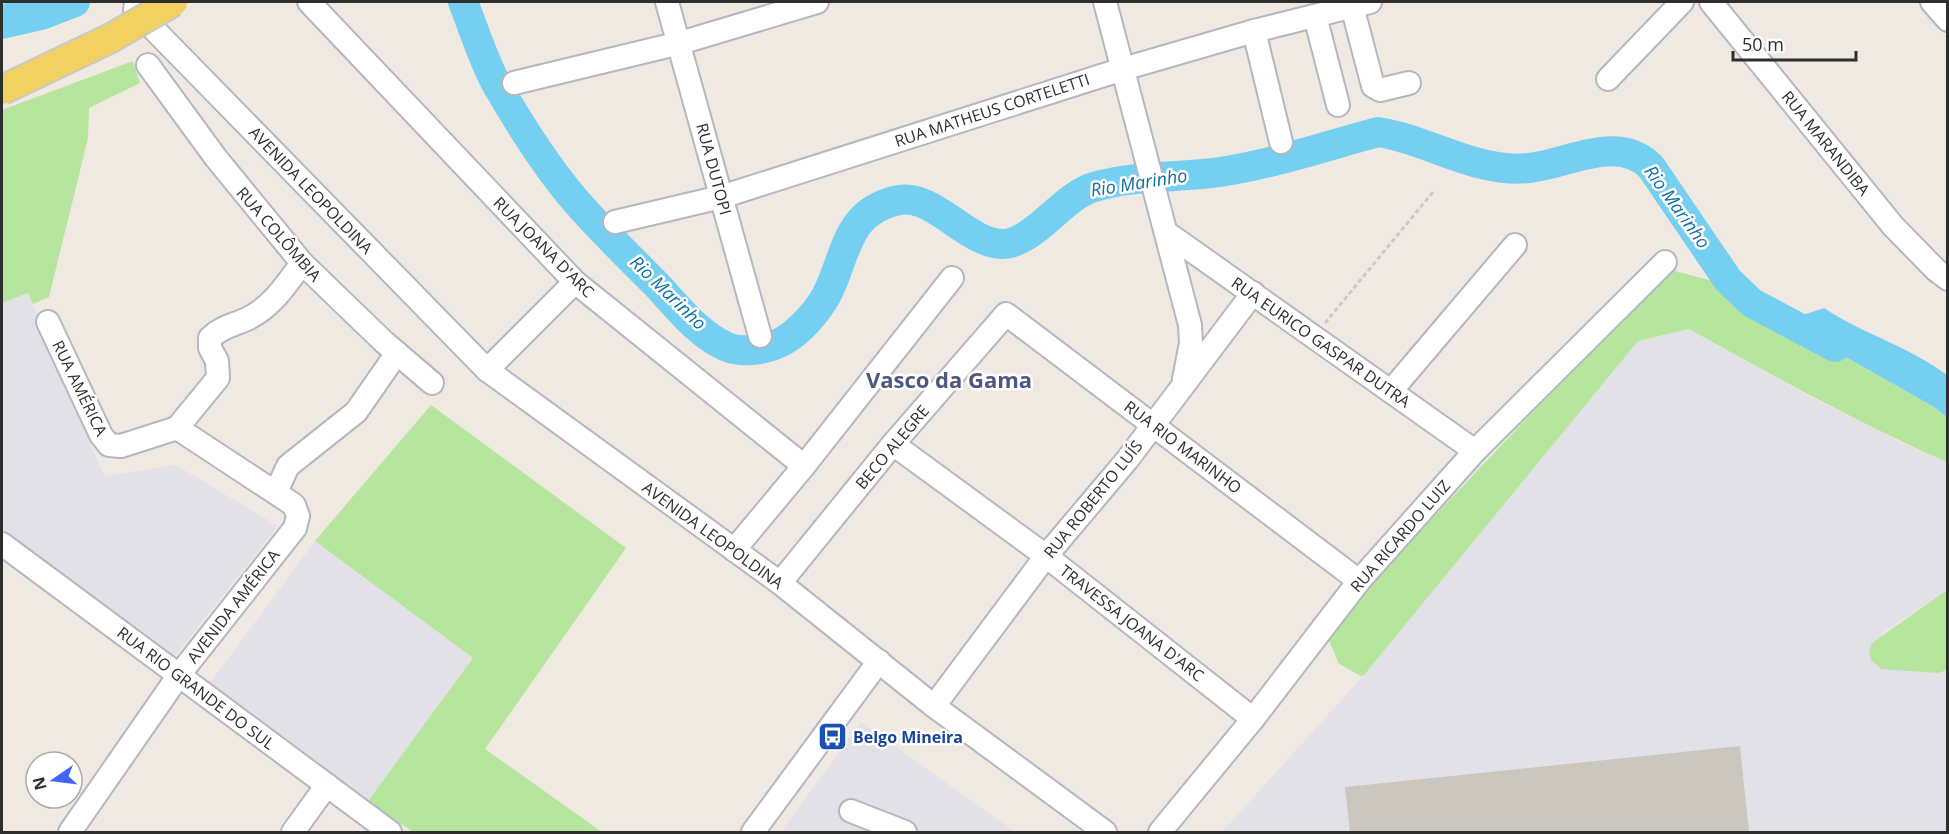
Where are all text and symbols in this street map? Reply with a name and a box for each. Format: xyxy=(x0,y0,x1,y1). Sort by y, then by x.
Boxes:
scale bar xyxy=(1733,24,1856,62)
text: 50 m xyxy=(1742,32,1784,56)
street label: RUA MATHEUS CORTELETTI xyxy=(892,68,1092,152)
street label: RUA MARANDIBA xyxy=(1777,86,1876,201)
street label: AVENIDA LEOPOLDINA xyxy=(244,121,378,259)
street label: RUA DUTOPI xyxy=(691,121,737,217)
water label: Rio Marinho xyxy=(1639,160,1716,253)
water label: Rio Marinho xyxy=(1089,163,1189,201)
street label: RUA COLÔMBIA xyxy=(232,182,327,287)
street label: RUA JOANA D'ARC xyxy=(489,192,599,302)
water label: Rio Marinho xyxy=(625,250,712,335)
street label: RUA EURICO GASPAR DUTRA xyxy=(1227,272,1416,413)
street label: RUA AMÉRICA xyxy=(47,337,113,440)
district label: Vasco da Gama xyxy=(866,364,1032,394)
street label: RUA RIO MARINHO xyxy=(1120,396,1246,498)
street label: BECO ALEGRE xyxy=(850,400,934,494)
street label: RUA ROBERTO LUÍS xyxy=(1039,435,1148,563)
street label: RUA RICARDO LUIZ xyxy=(1345,475,1455,597)
street label: AVENIDA LEOPOLDINA xyxy=(638,476,789,594)
street label: AVENIDA AMÉRICA xyxy=(182,544,285,667)
street label: TRAVESSA JOANA D'ARC xyxy=(1055,560,1209,686)
street label: RUA RIO GRANDE DO SUL xyxy=(113,621,279,755)
bus stop icon: Belgo Mineira xyxy=(816,721,848,753)
place label: Belgo Mineira xyxy=(853,726,963,748)
north arrow xyxy=(24,750,84,810)
text: N xyxy=(27,775,52,793)

